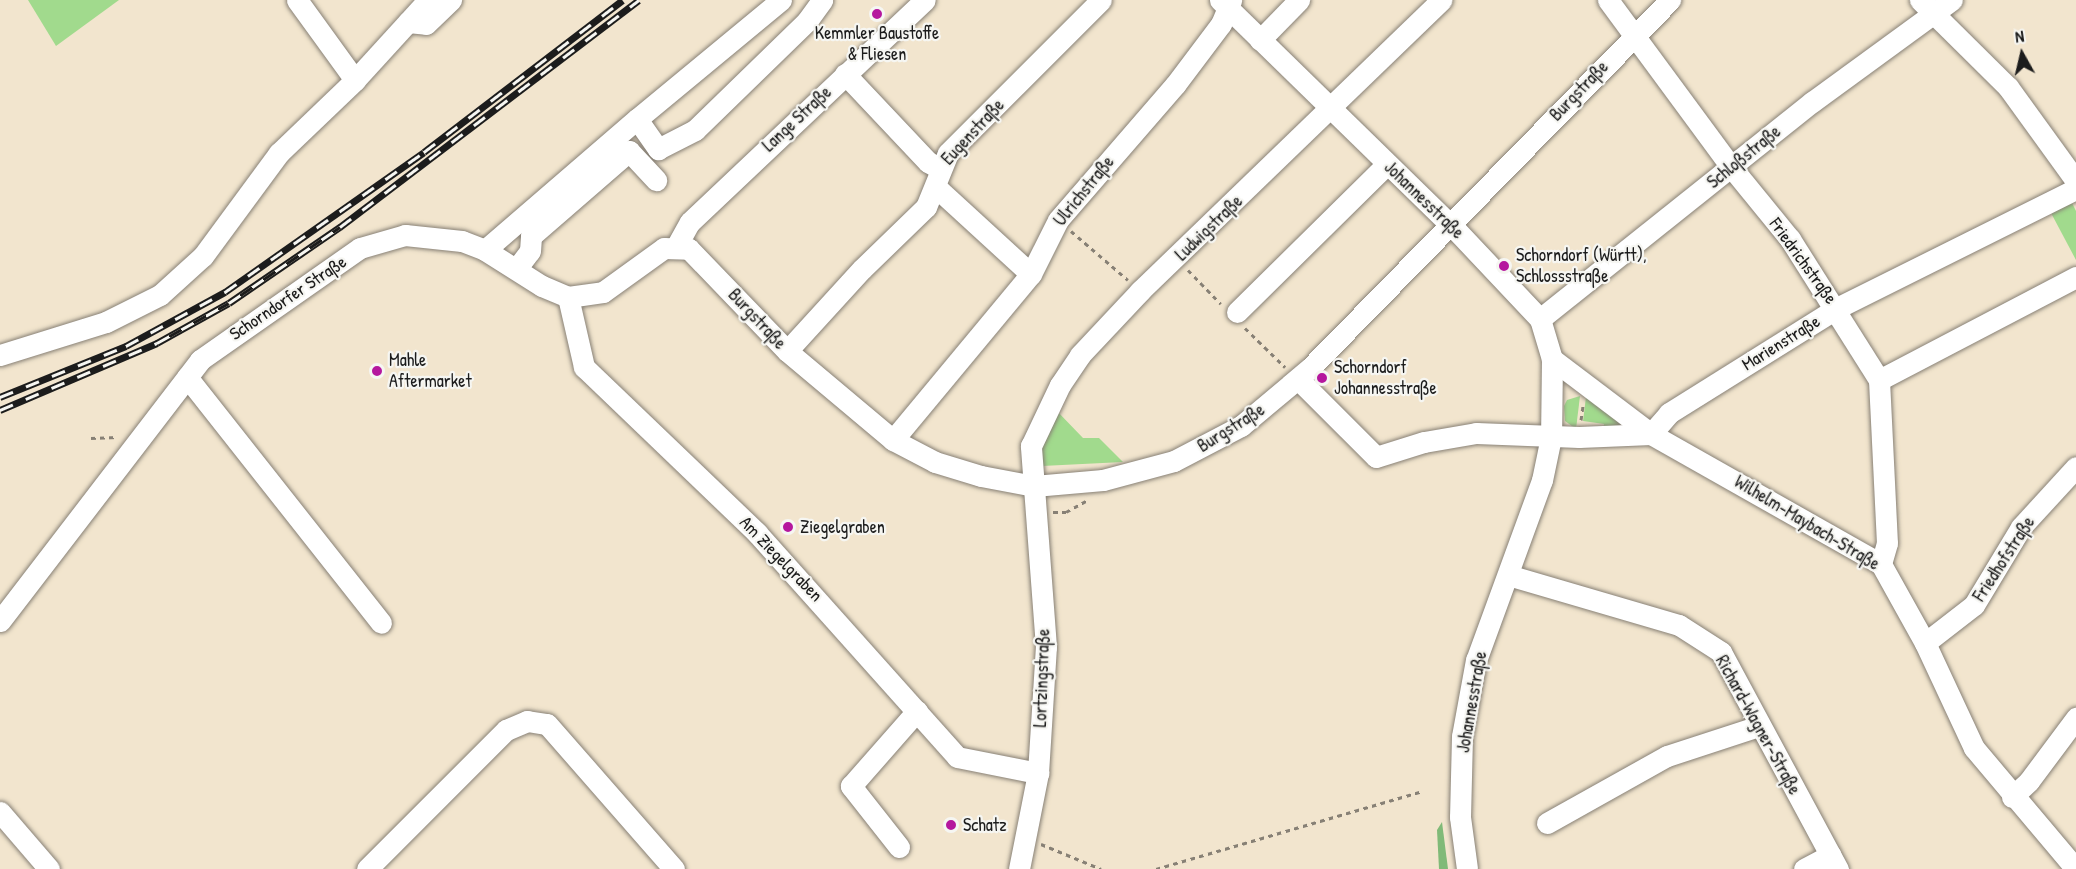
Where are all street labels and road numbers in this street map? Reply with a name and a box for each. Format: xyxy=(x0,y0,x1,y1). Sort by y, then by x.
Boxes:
street label: Burgstraße xyxy=(1545,57,1613,125)
street label: Lange Straße xyxy=(758,82,836,156)
street label: Eugenstraße xyxy=(937,95,1009,169)
street label: Schloßstraße xyxy=(1703,121,1785,193)
street label: Ulrichstraße xyxy=(1049,152,1119,230)
street label: Johannesstraße xyxy=(1380,157,1468,243)
street label: Ludwigstraße xyxy=(1171,191,1247,265)
street label: Friedrichstraße xyxy=(1765,214,1841,308)
street label: Schorndorfer Straße xyxy=(226,251,350,345)
street label: Burgstraße xyxy=(724,284,790,354)
street label: Marienstraße xyxy=(1738,311,1824,375)
street label: Burgstraße xyxy=(1193,399,1269,457)
street label: Wilhelm-Maybach-Straße xyxy=(1730,471,1884,575)
street label: Am Ziegelgraben xyxy=(735,512,827,606)
street label: Friedhofstraße xyxy=(1969,512,2039,606)
street label: Lortzingstraße xyxy=(1029,628,1055,728)
street label: Johannesstraße xyxy=(1452,650,1492,754)
street label: Richard-Wagner-Straße xyxy=(1711,652,1805,798)

